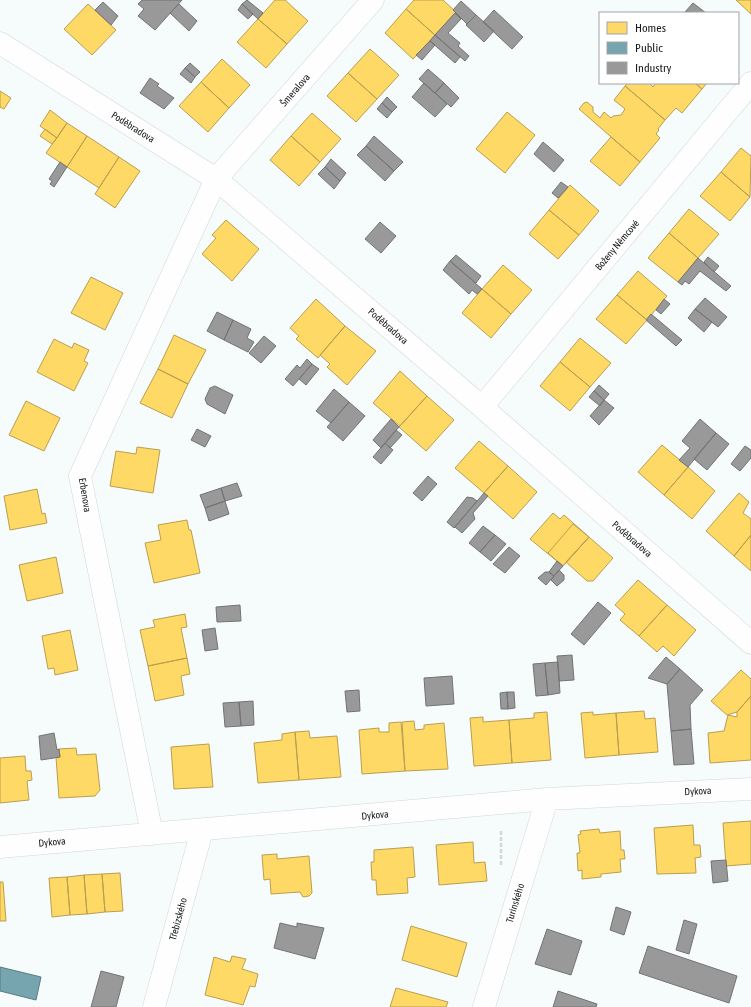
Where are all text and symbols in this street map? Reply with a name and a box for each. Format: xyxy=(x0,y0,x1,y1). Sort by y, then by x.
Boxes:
legend xyxy=(599,12,739,84)
text: Homes xyxy=(635,21,666,35)
text: Public xyxy=(635,41,663,55)
text: Industry xyxy=(635,61,672,75)
street label: Šmeralova xyxy=(278,71,312,108)
street label: Poděbradova xyxy=(109,109,157,145)
street label: Boženy Němcové xyxy=(593,217,642,272)
street label: Poděbradova xyxy=(366,306,410,346)
street label: Erbenova xyxy=(77,477,93,513)
street label: Poděbradova xyxy=(610,519,654,559)
street label: Dykova xyxy=(684,785,712,797)
street label: Dykova xyxy=(361,808,389,822)
street label: Dykova xyxy=(38,835,66,849)
street label: Turinského xyxy=(504,882,526,924)
street label: Třebízského xyxy=(167,896,189,942)

